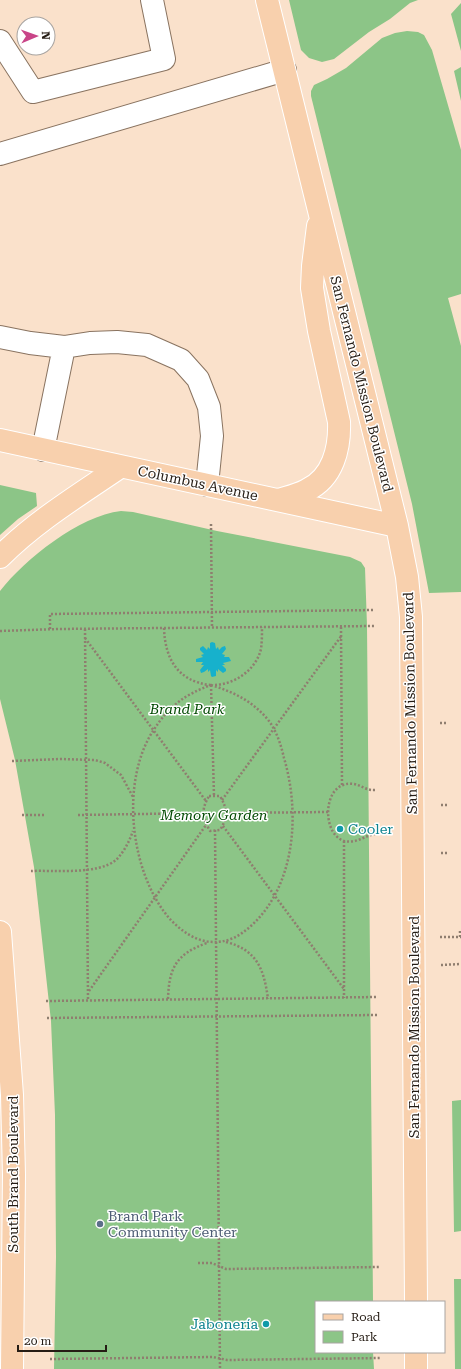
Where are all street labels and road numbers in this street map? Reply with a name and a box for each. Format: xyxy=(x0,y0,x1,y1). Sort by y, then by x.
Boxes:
street label: San Fernando Mission Boulevard xyxy=(327,274,397,494)
street label: Columbus Avenue xyxy=(136,462,260,504)
street label: San Fernando Mission Boulevard xyxy=(400,592,420,814)
street label: San Fernando Mission Boulevard xyxy=(406,916,422,1138)
street label: South Brand Boulevard xyxy=(5,1096,21,1252)

